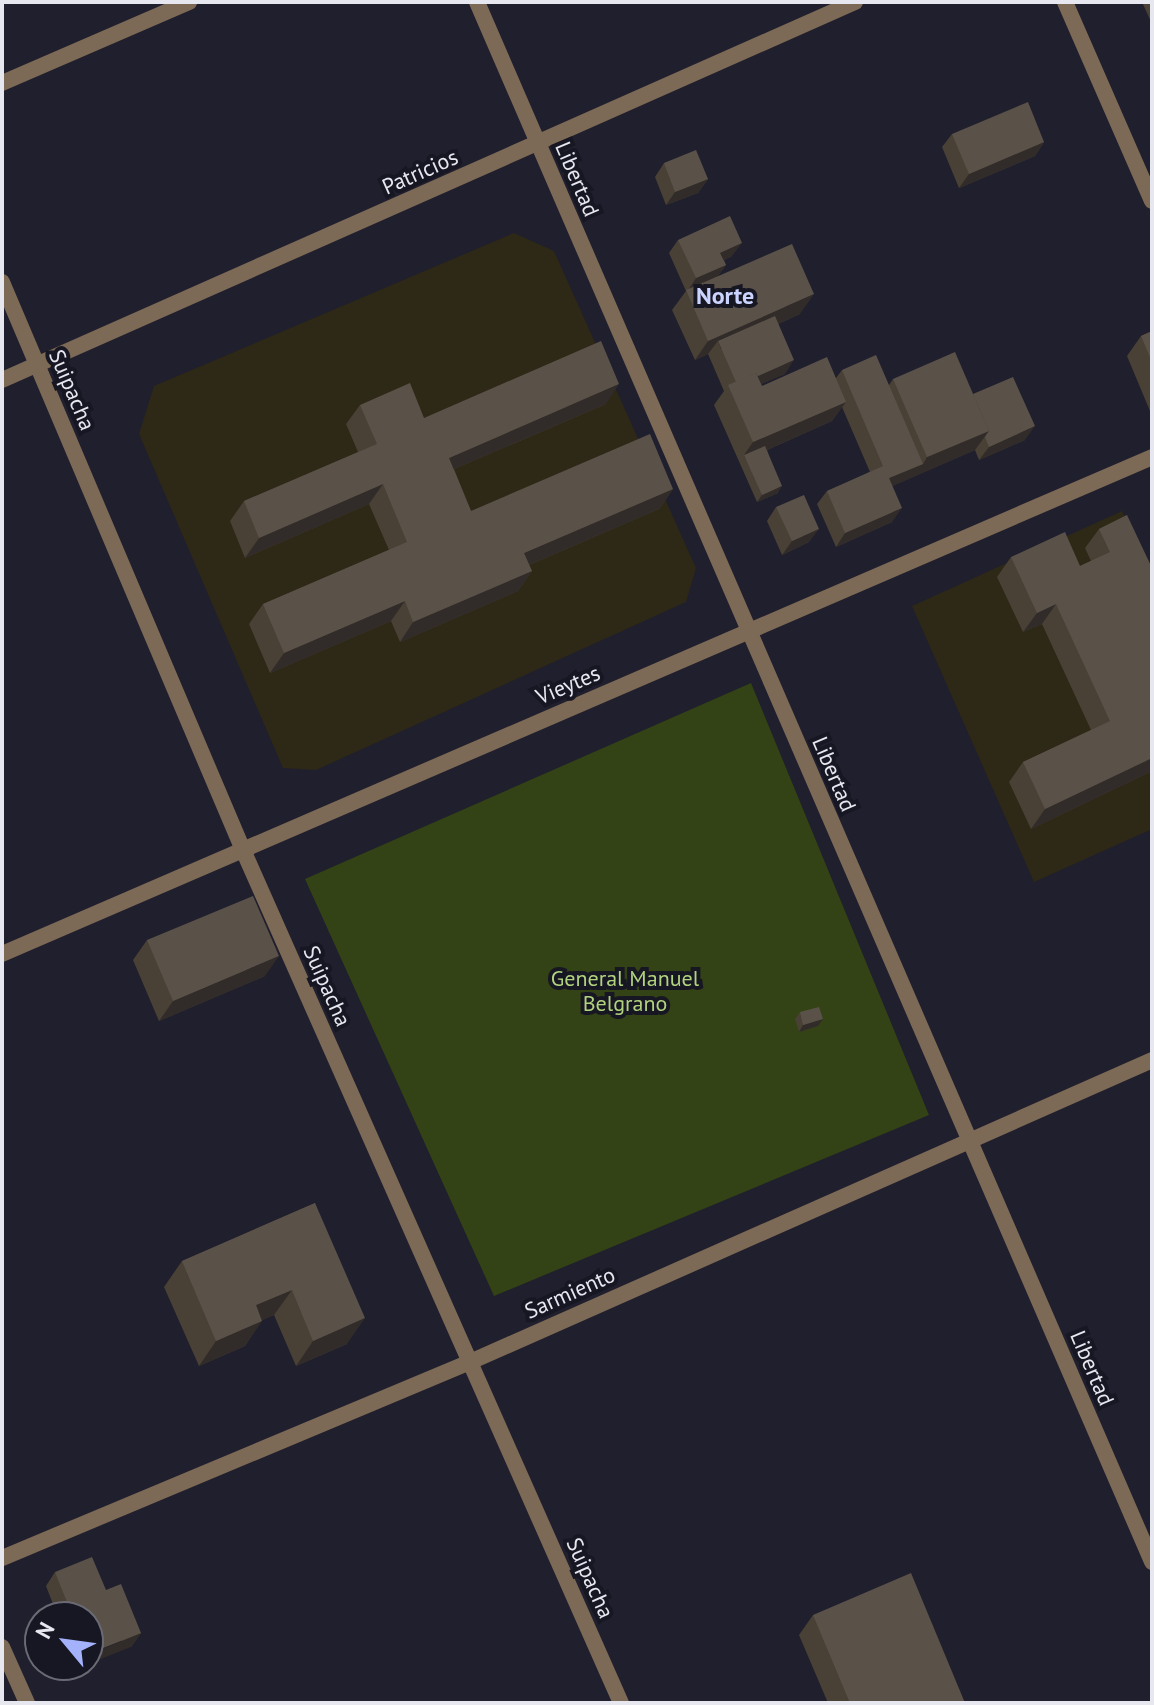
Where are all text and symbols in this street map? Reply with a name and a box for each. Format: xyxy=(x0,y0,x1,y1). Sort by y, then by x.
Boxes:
street label: Libertad xyxy=(549,138,605,220)
street label: Patricios xyxy=(378,144,462,200)
district label: Norte xyxy=(696,282,754,310)
street label: Suipacha xyxy=(43,346,101,434)
street label: Vieytes xyxy=(532,660,604,710)
street label: Libertad xyxy=(806,733,862,815)
street label: Suipacha xyxy=(298,942,356,1030)
park label: General Manuel Belgrano xyxy=(551,965,699,1016)
street label: Sarmiento xyxy=(521,1261,619,1325)
street label: Libertad xyxy=(1064,1327,1120,1409)
street label: Suipacha xyxy=(561,1534,619,1622)
north arrow xyxy=(24,1601,104,1681)
text: N xyxy=(29,1617,61,1643)

